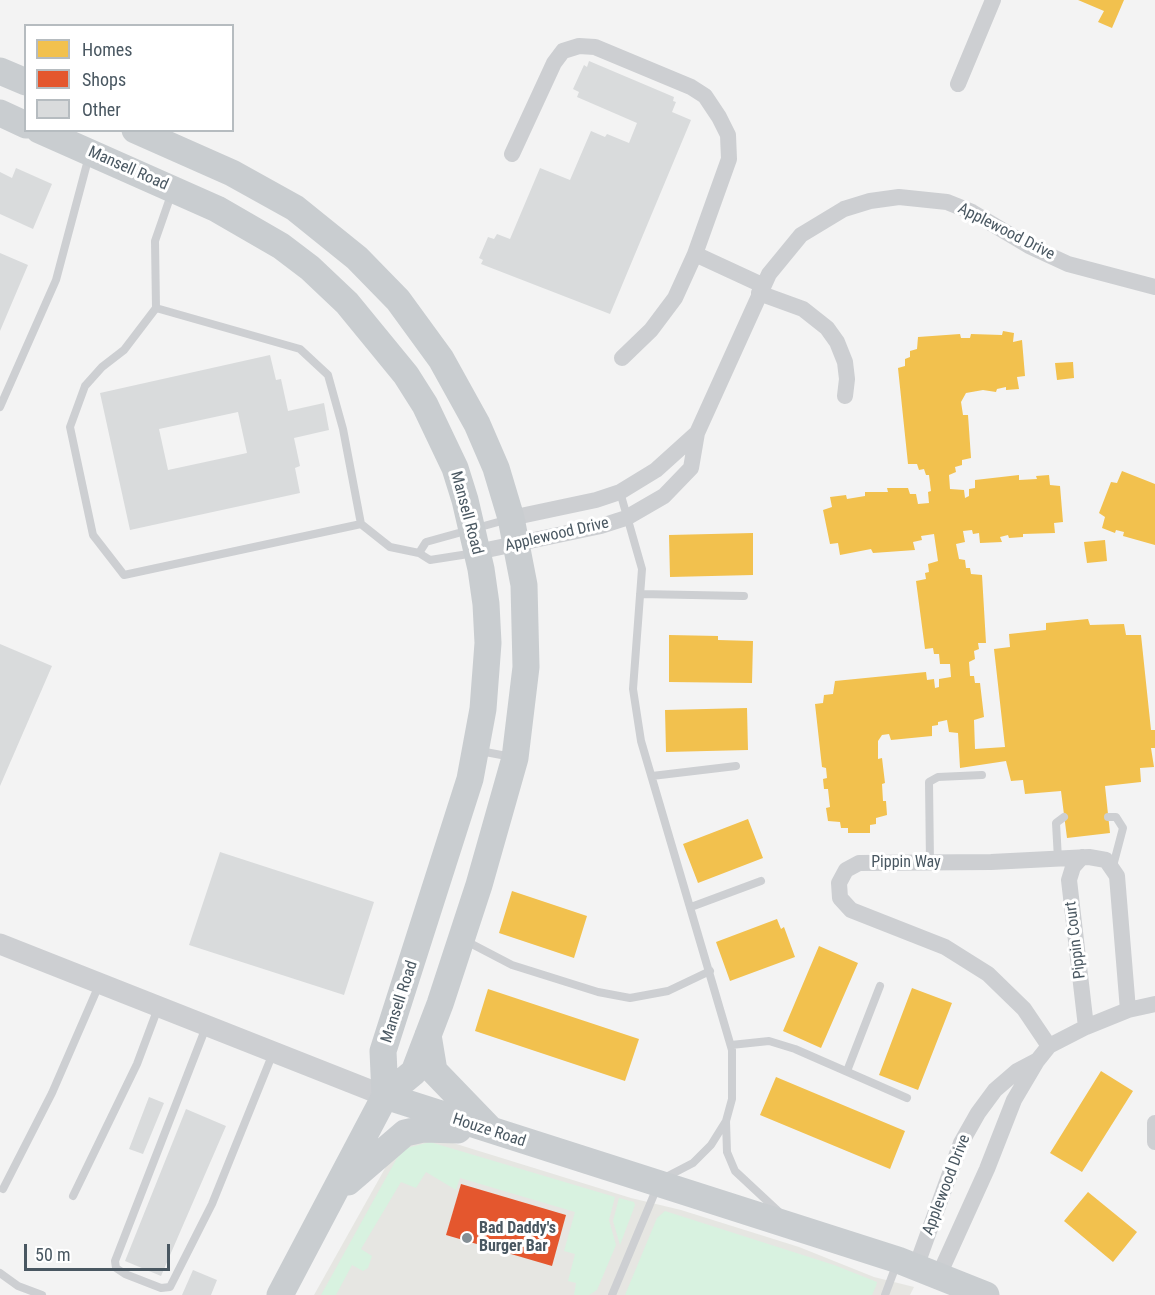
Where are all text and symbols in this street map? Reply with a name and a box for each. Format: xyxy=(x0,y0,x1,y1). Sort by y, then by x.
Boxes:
legend xyxy=(24,24,234,132)
text: Homes xyxy=(82,39,132,60)
text: Shops xyxy=(82,69,126,90)
text: Other xyxy=(82,99,121,120)
street label: Mansell Road xyxy=(85,143,171,195)
street label: Applewood Drive xyxy=(954,199,1058,265)
street label: Mansell Road xyxy=(446,469,486,557)
street label: Applewood Drive xyxy=(503,514,611,556)
street label: Pippin Way xyxy=(871,853,941,873)
street label: Pippin Court xyxy=(1062,900,1090,980)
street label: Mansell Road xyxy=(378,958,422,1046)
street label: Houze Road xyxy=(450,1110,528,1152)
street label: Applewood Drive xyxy=(919,1132,975,1238)
place label: Bad Daddy's Burger Bar xyxy=(479,1219,556,1257)
marker: Bad Daddy's Burger Bar xyxy=(460,1231,474,1245)
scale bar xyxy=(27,1232,172,1270)
text: 50 m xyxy=(35,1244,70,1265)

